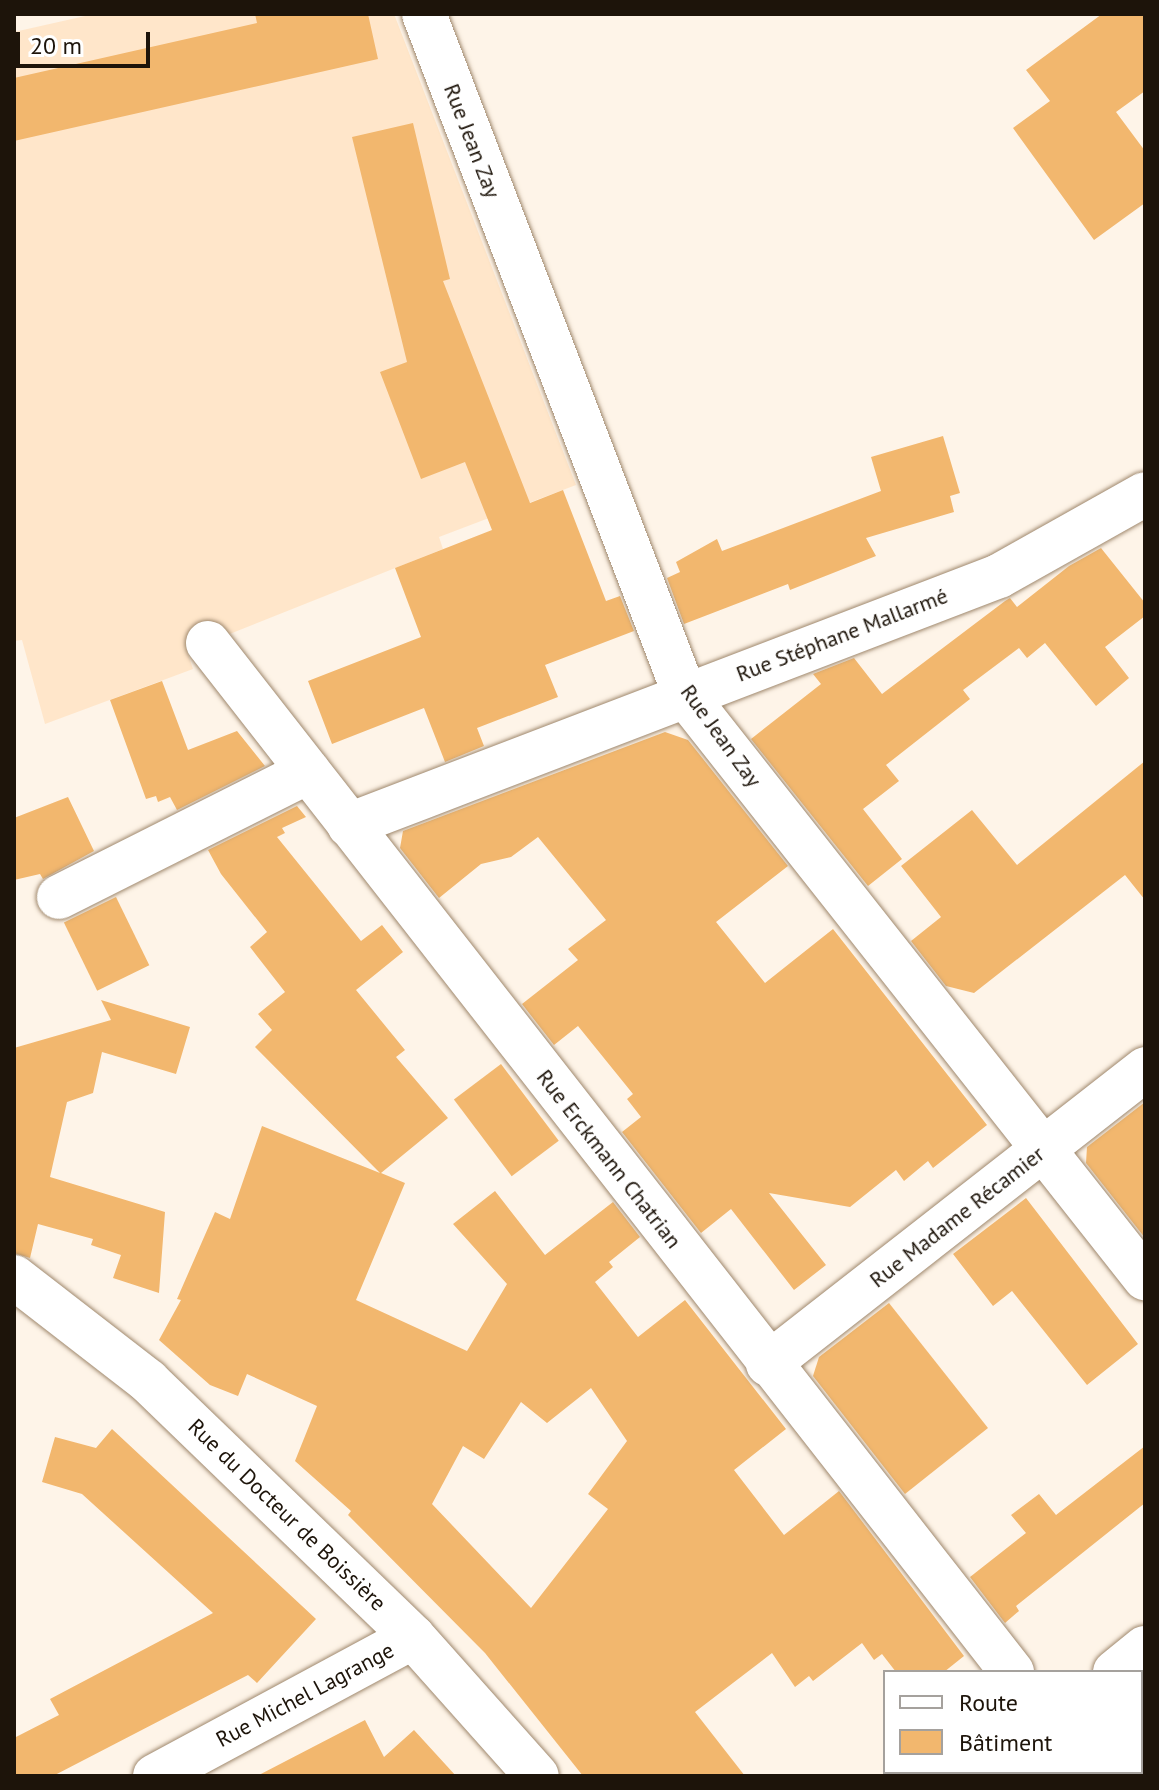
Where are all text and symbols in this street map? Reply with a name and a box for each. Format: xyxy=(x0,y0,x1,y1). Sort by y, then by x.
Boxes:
scale bar xyxy=(20,16,154,66)
text: 20 m xyxy=(30,30,82,61)
street label: Rue Jean Zay xyxy=(438,80,506,202)
street label: Rue Stéphane Mallarmé xyxy=(733,582,951,688)
street label: Rue Jean Zay xyxy=(675,679,767,793)
street label: Rue Erckmann Chatrian xyxy=(531,1064,687,1254)
street label: Rue Madame Récamier xyxy=(865,1141,1049,1293)
street label: Rue du Docteur de Boissière xyxy=(183,1414,391,1616)
street label: Rue Michel Lagrange xyxy=(212,1637,398,1753)
legend xyxy=(883,1670,1143,1774)
text: Route xyxy=(959,1687,1018,1718)
text: Bâtiment xyxy=(959,1727,1052,1758)

